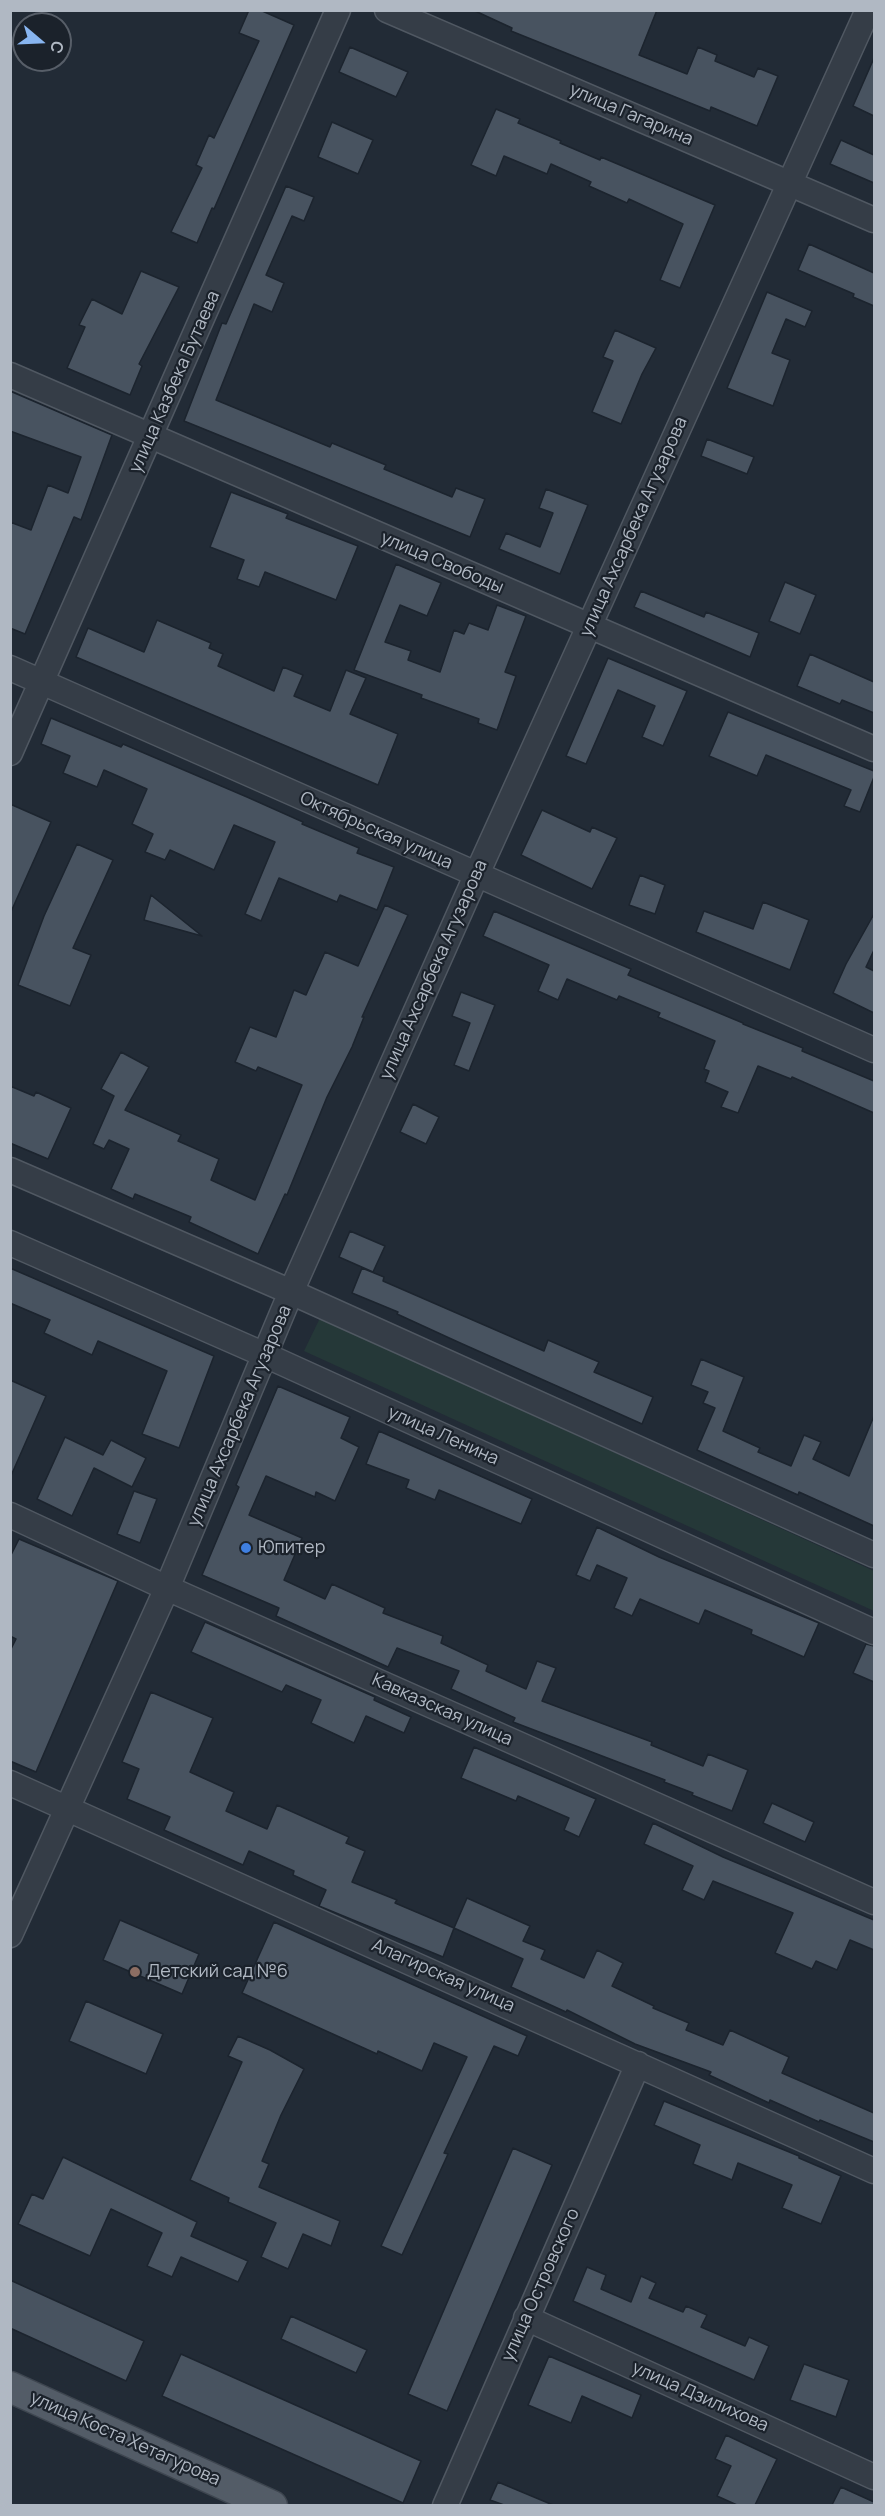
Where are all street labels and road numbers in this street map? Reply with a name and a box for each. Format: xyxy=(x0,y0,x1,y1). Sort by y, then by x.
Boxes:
street label: улица Гагарина xyxy=(566,79,696,151)
street label: улица Казбека Бутаева xyxy=(125,288,225,476)
street label: улица Ахсарбека Агузарова xyxy=(576,414,692,640)
street label: улица Свободы xyxy=(377,527,507,599)
street label: Октябрьская улица xyxy=(296,788,456,874)
street label: улица Ахсарбека Агузарова xyxy=(376,857,492,1083)
street label: улица Ахсарбека Агузарова xyxy=(184,1302,296,1530)
street label: улица Ленина xyxy=(384,1402,502,1470)
street label: Кавказская улица xyxy=(368,1669,516,1751)
street label: Алагирская улица xyxy=(368,1935,518,2017)
street label: улица Островского xyxy=(497,2205,585,2365)
street label: улица Дзилихова xyxy=(628,2357,772,2437)
street label: улица Коста Хетагурова xyxy=(27,2387,223,2491)

